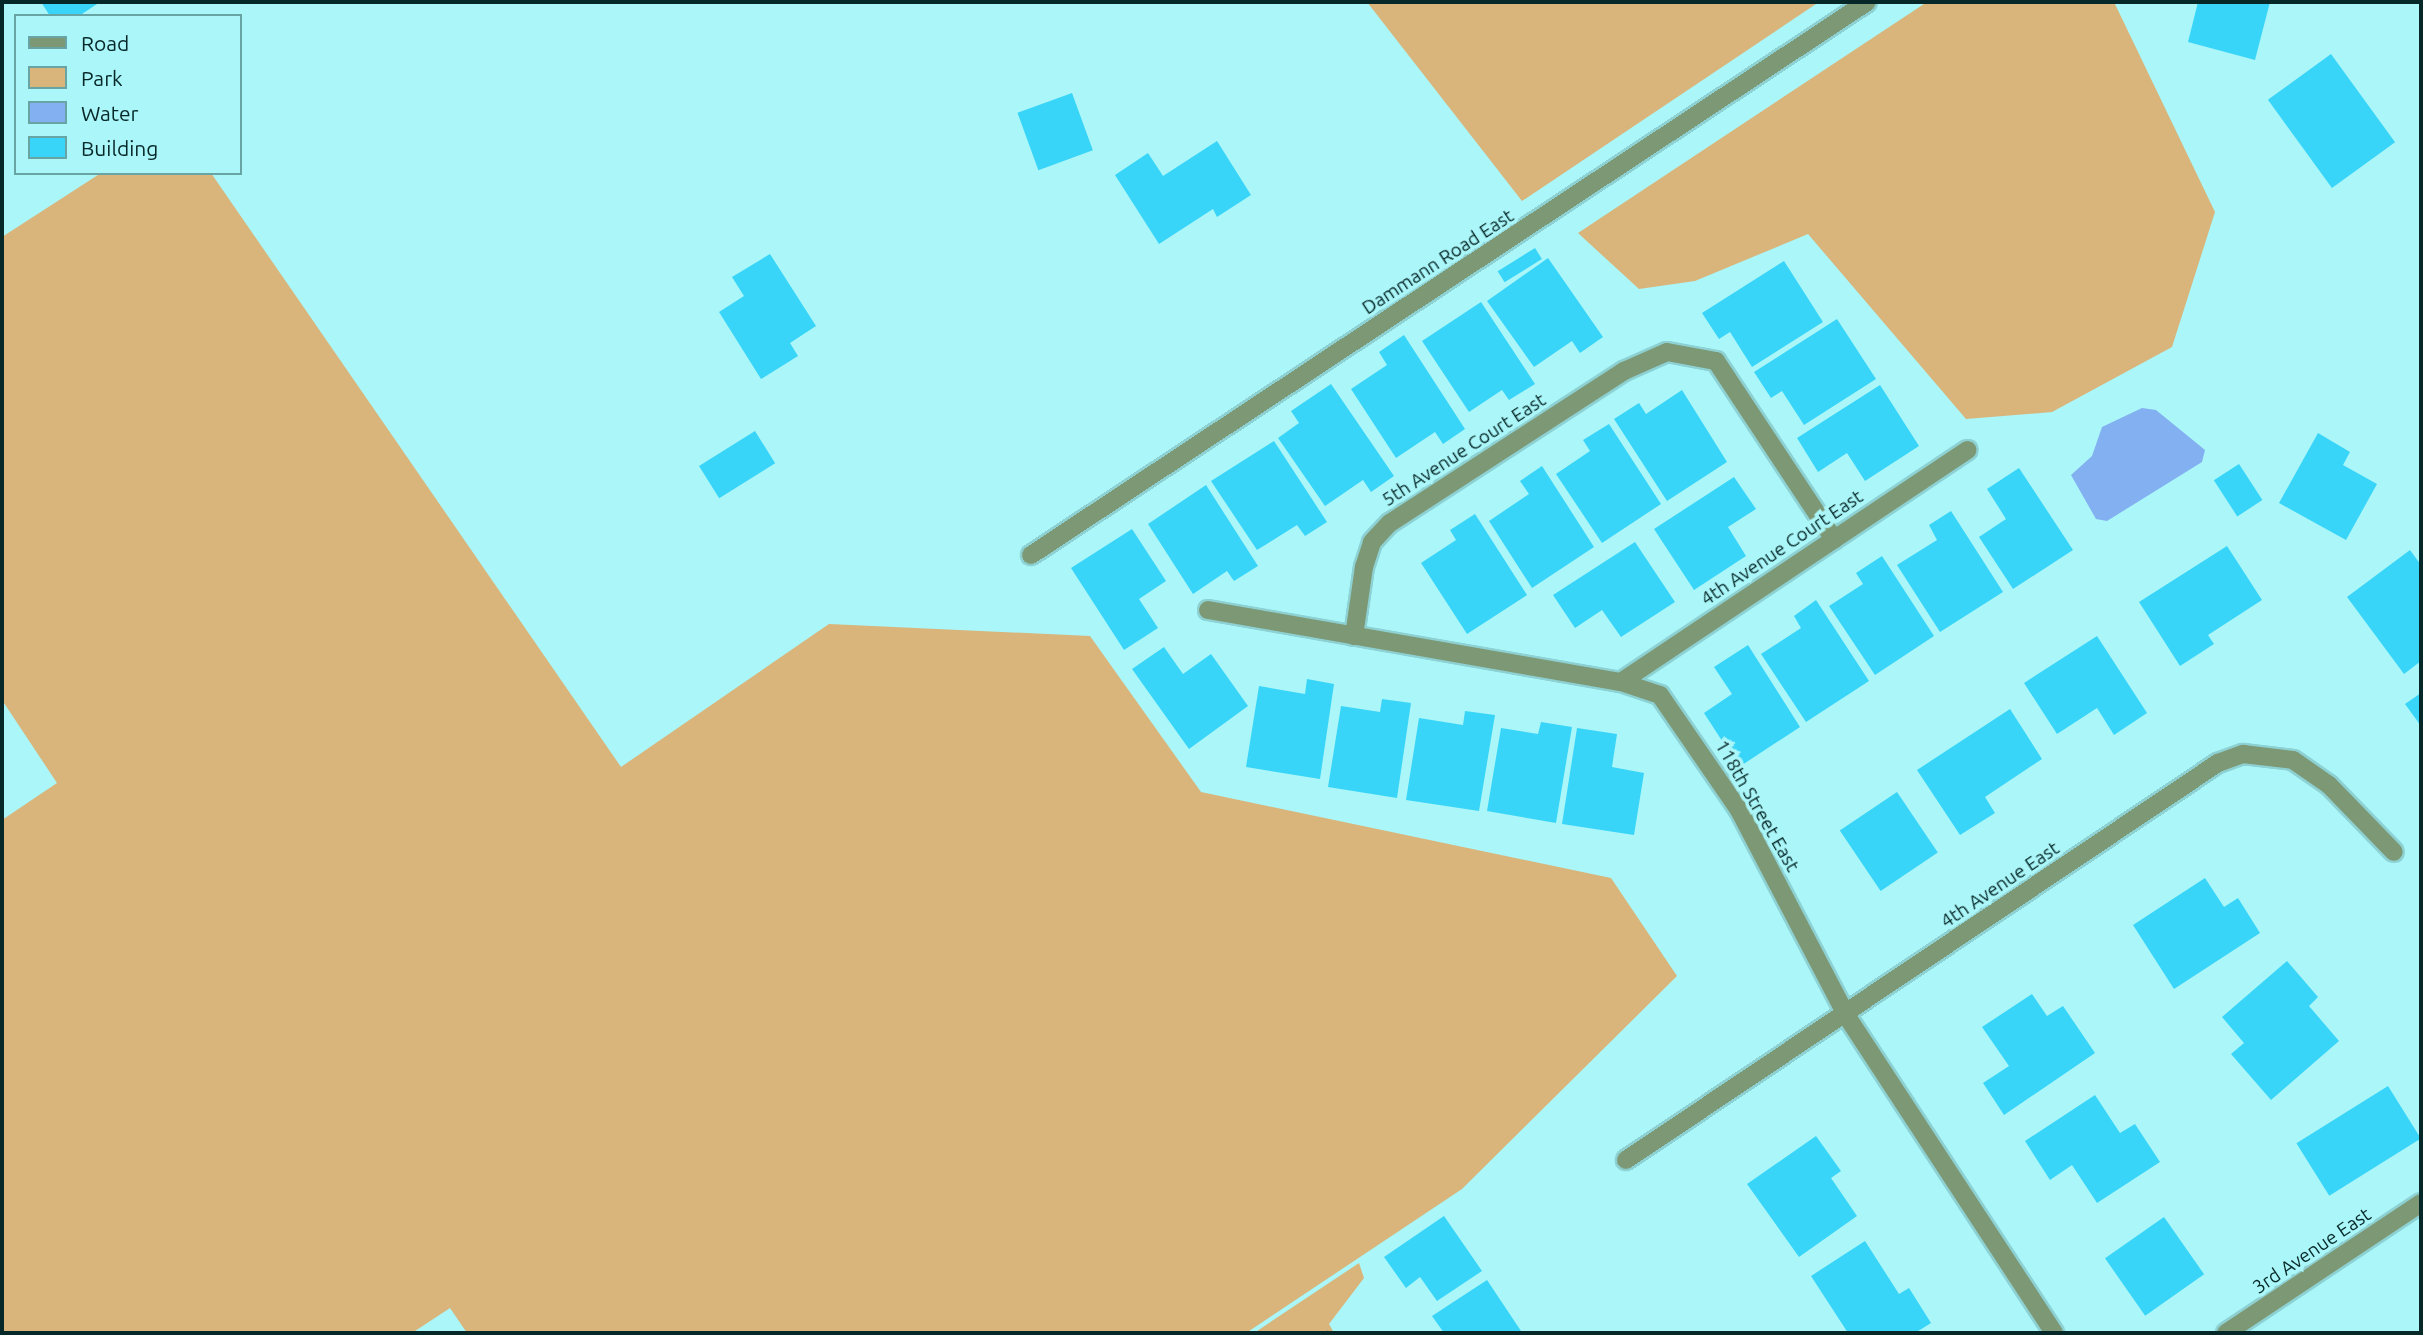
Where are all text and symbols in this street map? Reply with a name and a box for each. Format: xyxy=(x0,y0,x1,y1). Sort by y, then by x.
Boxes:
legend xyxy=(14,14,242,175)
text: Road xyxy=(81,31,129,55)
text: Park xyxy=(81,66,123,90)
text: Water xyxy=(81,101,139,125)
text: Building xyxy=(81,136,158,160)
street label: Dammann Road East xyxy=(1358,204,1518,320)
street label: 5th Avenue Court East xyxy=(1378,389,1550,511)
street label: 4th Avenue Court East xyxy=(1697,485,1867,611)
street label: 118th Street East xyxy=(1710,736,1804,876)
street label: 4th Avenue East xyxy=(1936,837,2064,933)
street label: 3rd Avenue East xyxy=(2248,1203,2376,1299)

